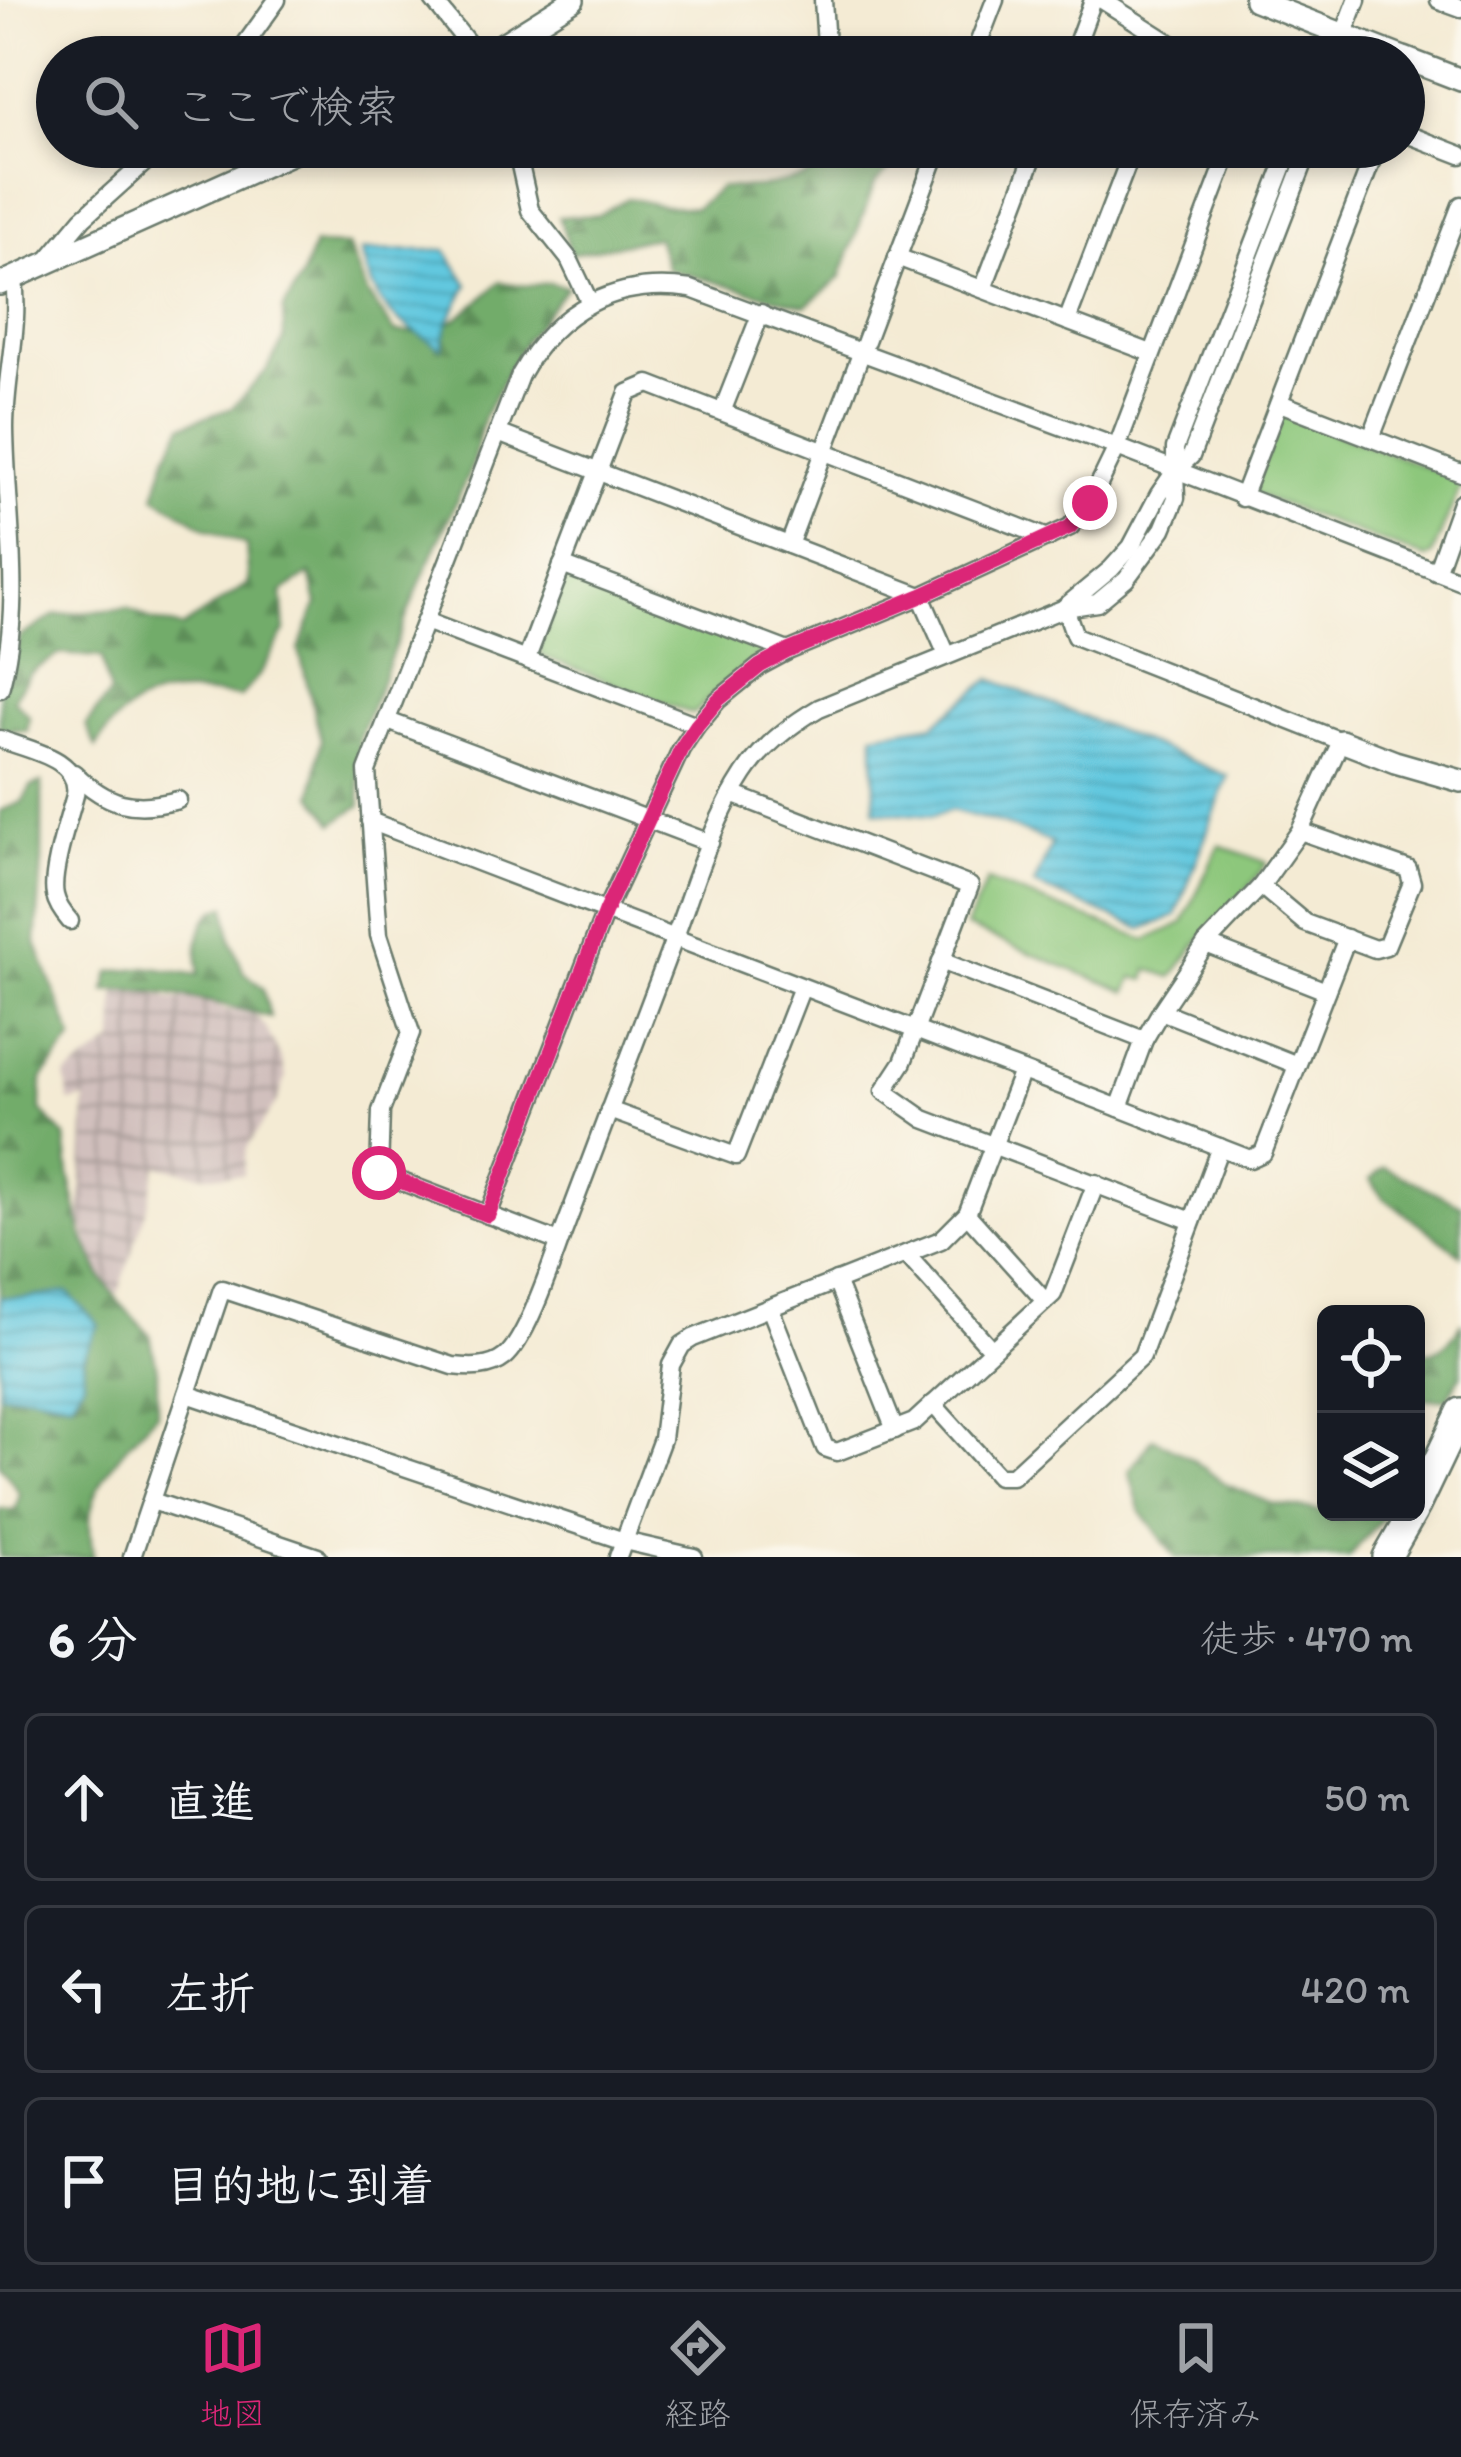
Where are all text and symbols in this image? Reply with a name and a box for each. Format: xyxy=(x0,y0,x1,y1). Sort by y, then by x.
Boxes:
search box xyxy=(36,36,1425,168)
icon: search xyxy=(78,69,144,135)
text: ここで検索 xyxy=(174,79,399,133)
route end xyxy=(1063,476,1117,530)
route start xyxy=(352,1146,406,1200)
map controls xyxy=(1317,1305,1425,1521)
button: locate xyxy=(1317,1305,1425,1413)
button: layers xyxy=(1317,1413,1425,1521)
text: 6 分 xyxy=(48,1609,137,1670)
text: 徒歩 · 470 m xyxy=(1200,1615,1413,1662)
icon: ahead xyxy=(51,1764,117,1830)
text: 直進 xyxy=(165,1774,255,1828)
text: 50 m xyxy=(1324,1774,1410,1821)
icon: left xyxy=(51,1956,117,2022)
text: 左折 xyxy=(165,1966,255,2020)
text: 420 m xyxy=(1300,1966,1410,2013)
icon: arrive xyxy=(51,2148,117,2214)
text: 目的地に到着 xyxy=(165,2158,435,2212)
tab: 地図 xyxy=(200,2315,266,2435)
tab: 経路 xyxy=(665,2315,731,2435)
tab: 保存済み xyxy=(1130,2315,1262,2435)

